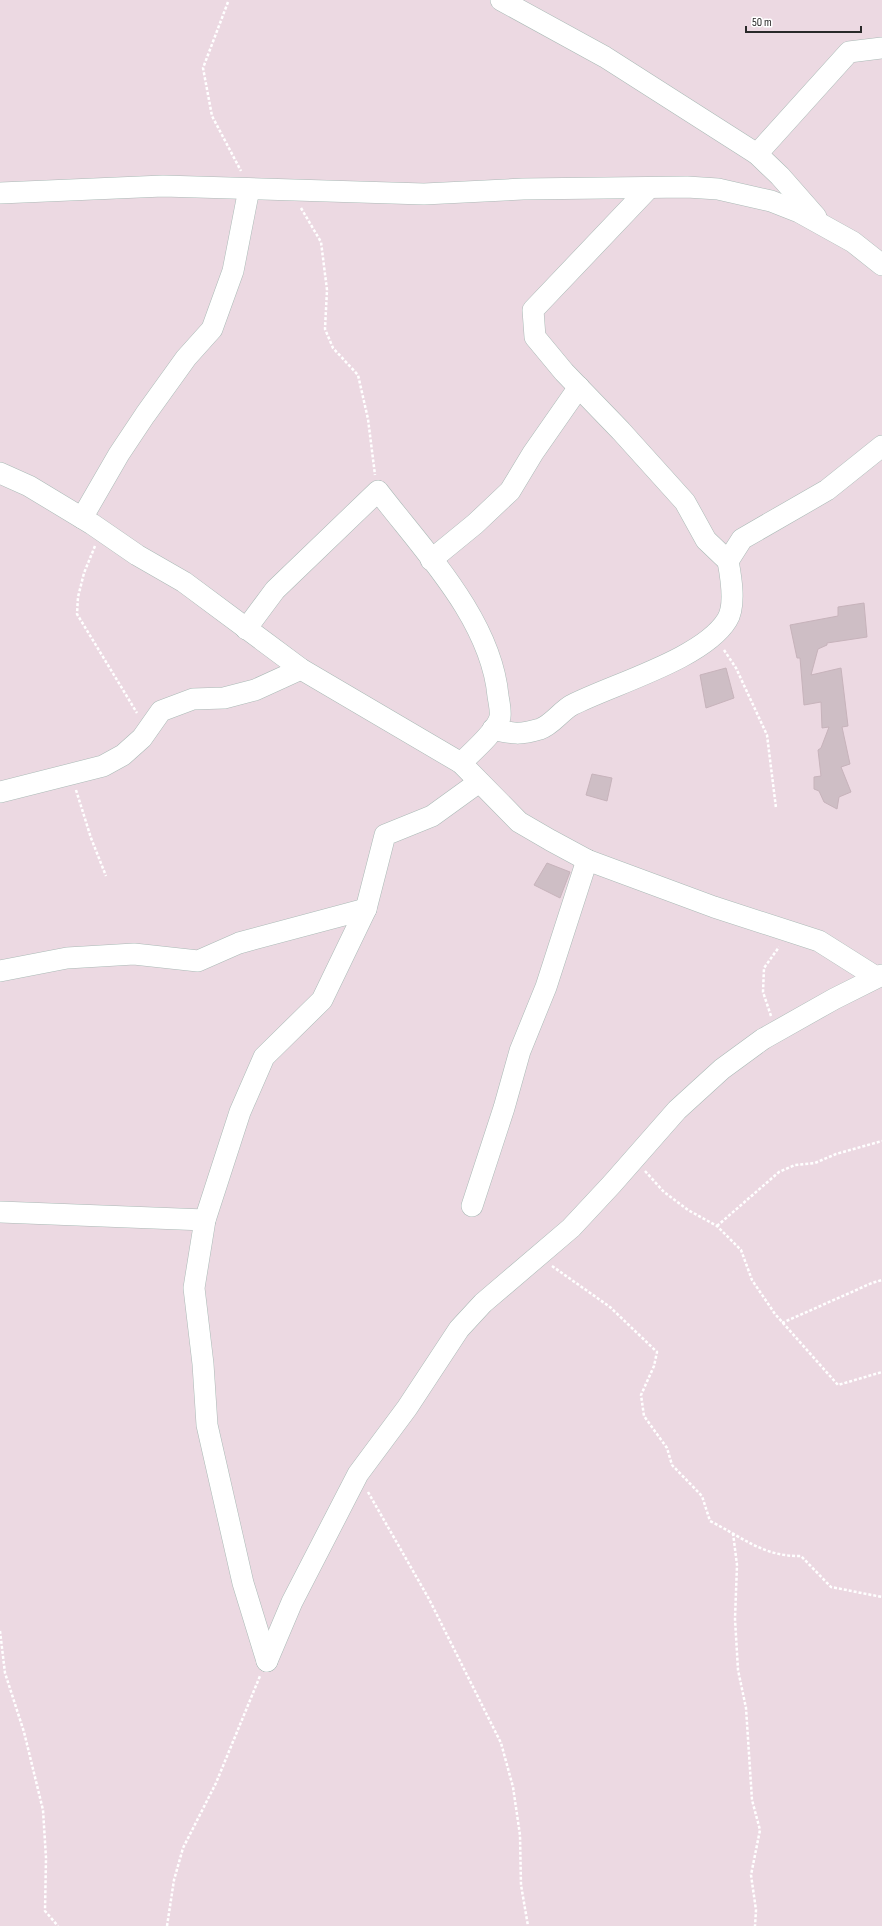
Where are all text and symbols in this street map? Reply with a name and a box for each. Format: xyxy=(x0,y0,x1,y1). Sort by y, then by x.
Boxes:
scale bar xyxy=(746,8,861,34)
text: 50 m xyxy=(752,15,772,30)

